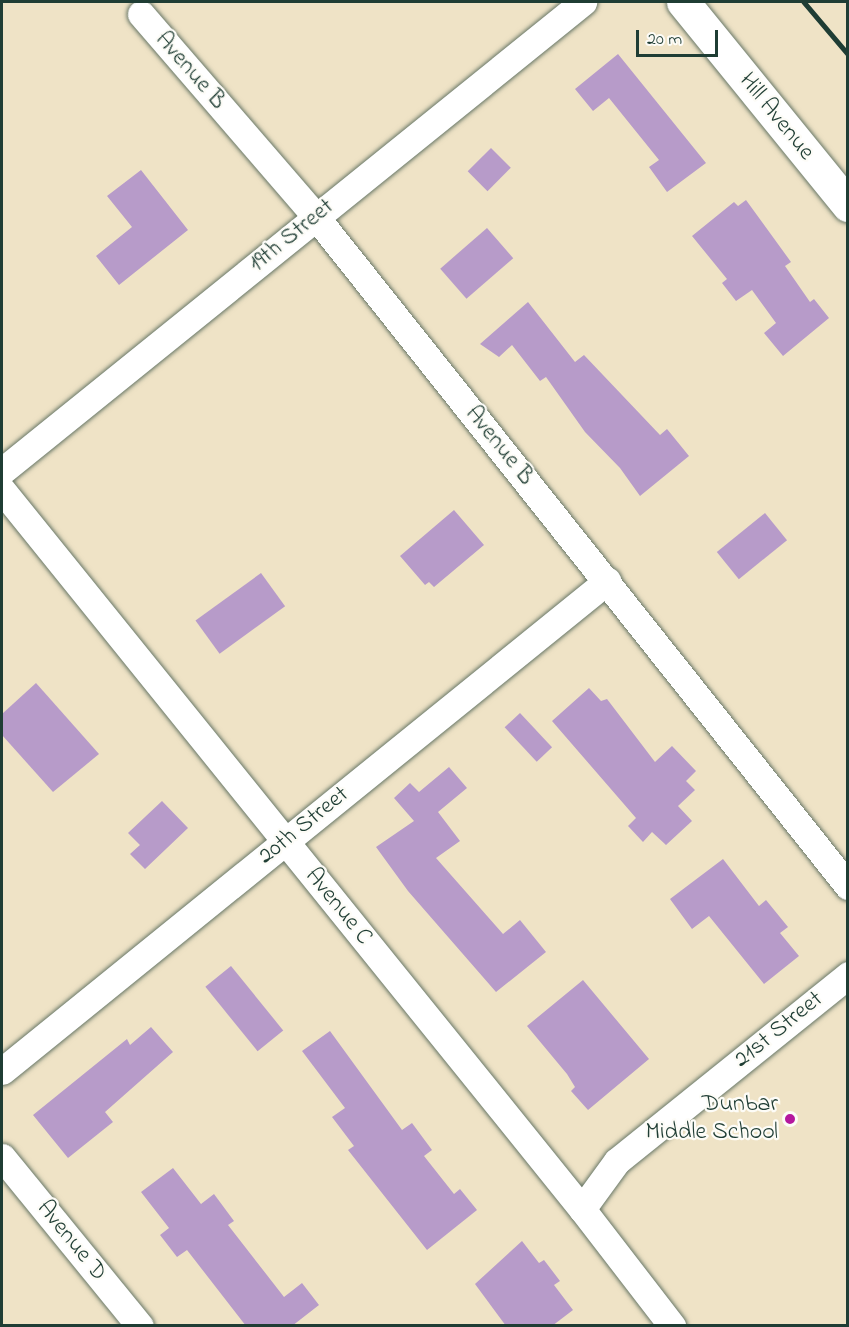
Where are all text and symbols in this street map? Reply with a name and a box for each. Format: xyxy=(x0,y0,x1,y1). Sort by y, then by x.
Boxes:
scale bar xyxy=(639,18,722,56)
street label: Avenue B xyxy=(148,26,232,116)
text: 20 m xyxy=(647,27,682,53)
street label: Hill Avenue xyxy=(732,67,820,167)
street label: 19th Street xyxy=(244,193,340,279)
street label: Avenue B xyxy=(458,400,540,492)
street label: 20th Street xyxy=(253,781,355,871)
street label: Avenue C xyxy=(298,863,378,951)
street label: 21st Street xyxy=(729,985,829,1075)
place label: Dunbar Middle School xyxy=(646,1091,778,1147)
marker: Dunbar Middle School xyxy=(783,1112,797,1126)
street label: Avenue D xyxy=(30,1195,112,1287)

